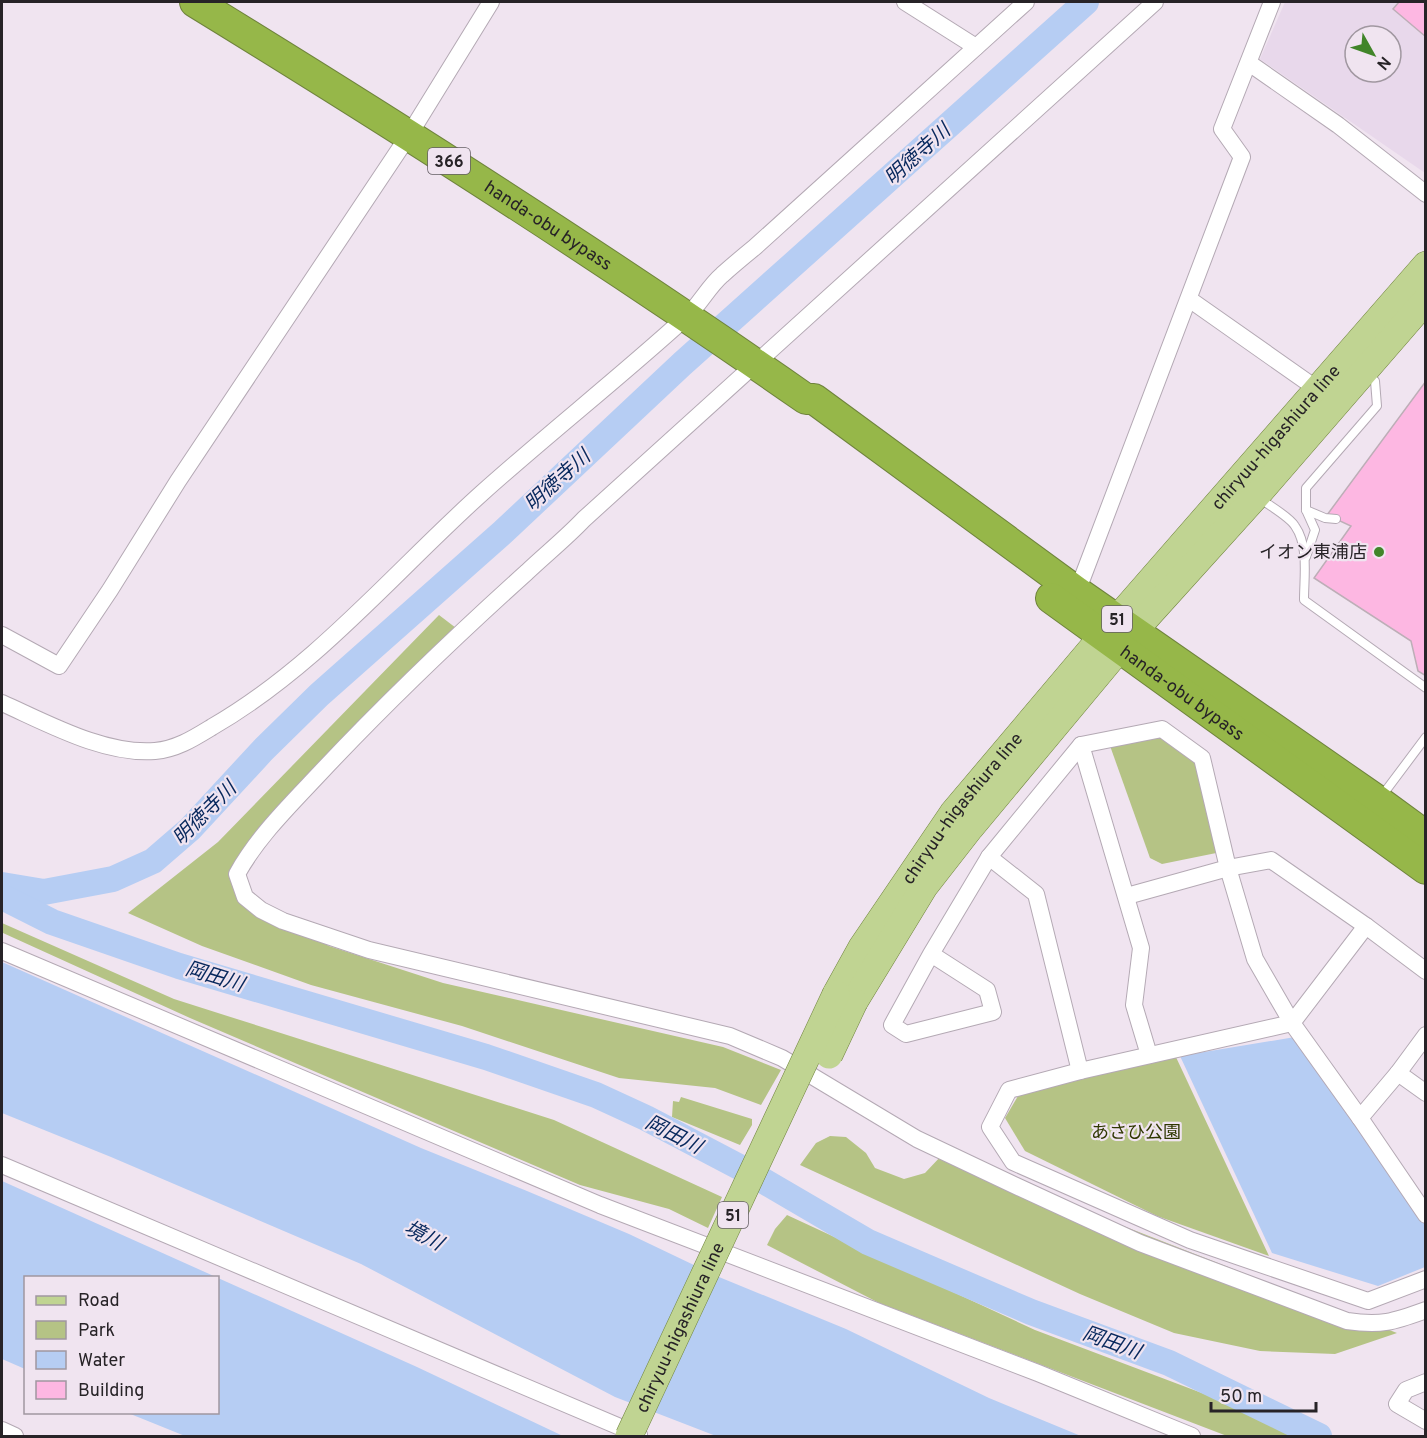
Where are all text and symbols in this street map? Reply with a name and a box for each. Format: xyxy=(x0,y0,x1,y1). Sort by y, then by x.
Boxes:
north arrow xyxy=(1343,24,1403,84)
text: N xyxy=(1372,52,1394,73)
water label: 明徳寺川 xyxy=(880,118,958,192)
road number: 366 xyxy=(428,148,470,174)
street label: handa-obu bypass xyxy=(479,176,616,277)
street label: chiryuu-higashiura line xyxy=(1207,361,1346,516)
water label: 明徳寺川 xyxy=(520,444,598,518)
place label: イオン東浦店 xyxy=(1259,542,1367,565)
marker: イオン東浦店 xyxy=(1372,545,1386,559)
road number: 51 xyxy=(1102,606,1132,632)
street label: handa-obu bypass xyxy=(1115,641,1248,747)
street label: chiryuu-higashiura line xyxy=(898,729,1029,889)
water label: 明徳寺川 xyxy=(168,776,244,852)
water label: 岡田川 xyxy=(182,957,249,1000)
water label: 岡田川 xyxy=(640,1111,708,1162)
park label: あさひ公園 xyxy=(1091,1122,1181,1145)
road number: 51 xyxy=(718,1202,748,1228)
water label: 境川 xyxy=(399,1216,449,1259)
street label: chiryuu-higashiura line xyxy=(631,1239,731,1417)
legend xyxy=(24,1276,219,1414)
text: Road xyxy=(78,1290,120,1313)
text: Park xyxy=(78,1320,115,1343)
water label: 岡田川 xyxy=(1079,1321,1146,1367)
text: Water xyxy=(78,1350,125,1373)
scale bar xyxy=(1211,1375,1316,1413)
text: Building xyxy=(78,1380,144,1403)
text: 50 m xyxy=(1220,1386,1262,1409)

